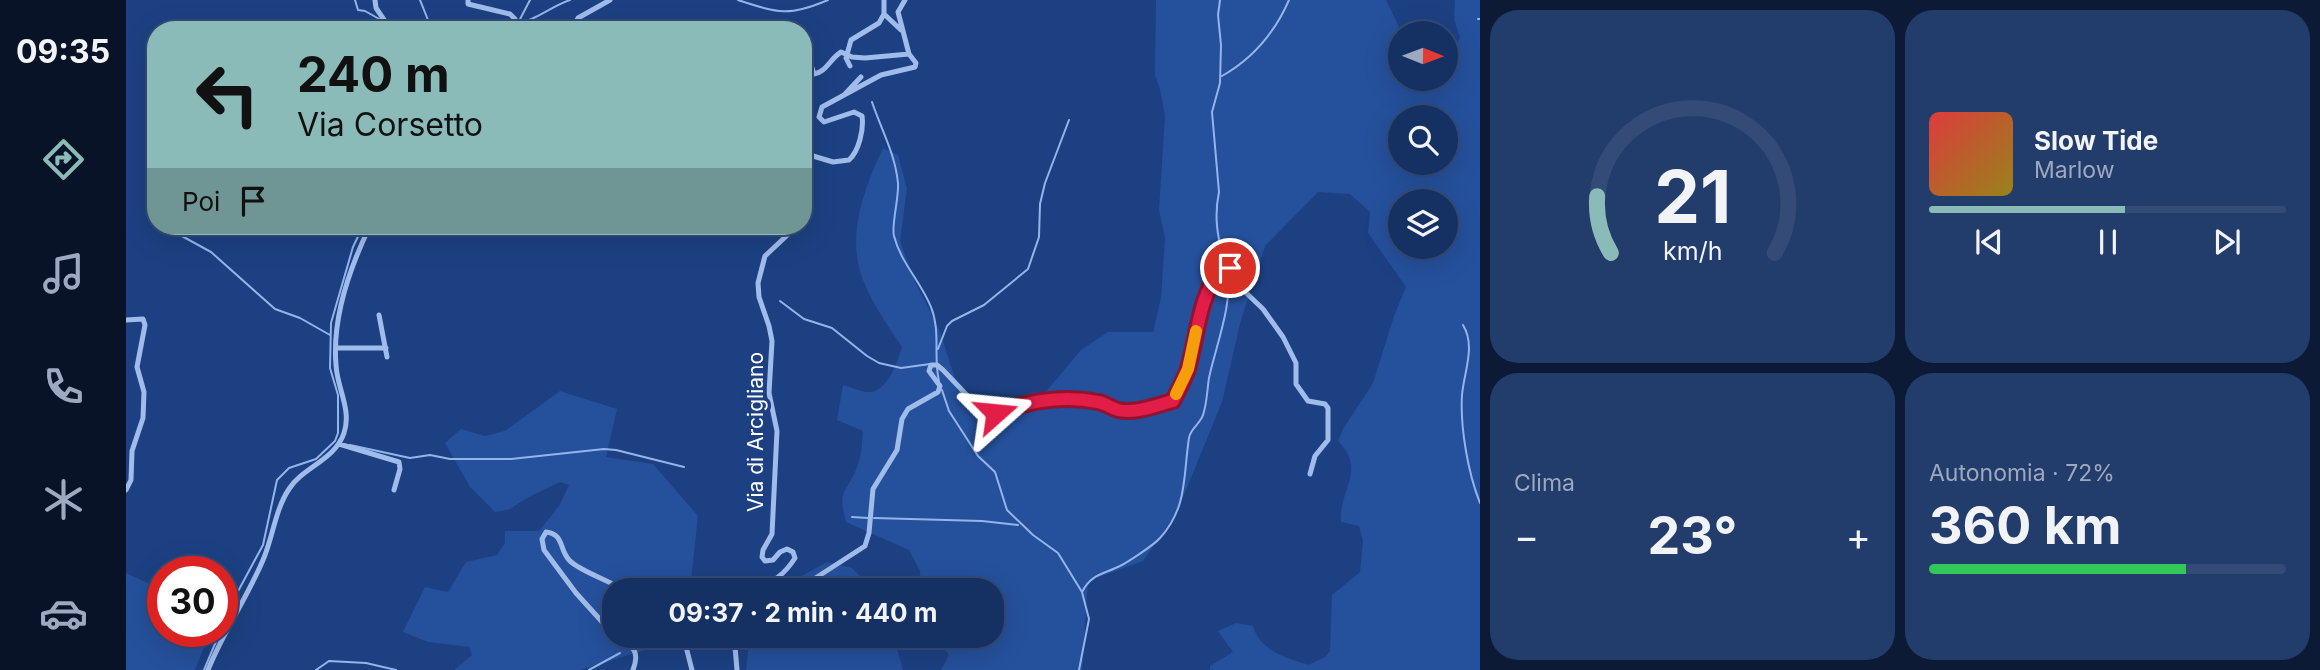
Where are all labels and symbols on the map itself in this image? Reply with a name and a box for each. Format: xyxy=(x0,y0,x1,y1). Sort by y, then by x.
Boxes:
north arrow xyxy=(1388,21,1458,91)
pin xyxy=(1200,238,1260,298)
street label: Via di Arcigliano xyxy=(743,352,768,512)
position arrow xyxy=(959,376,1033,450)
speed limit sign: 30 xyxy=(147,556,238,647)

